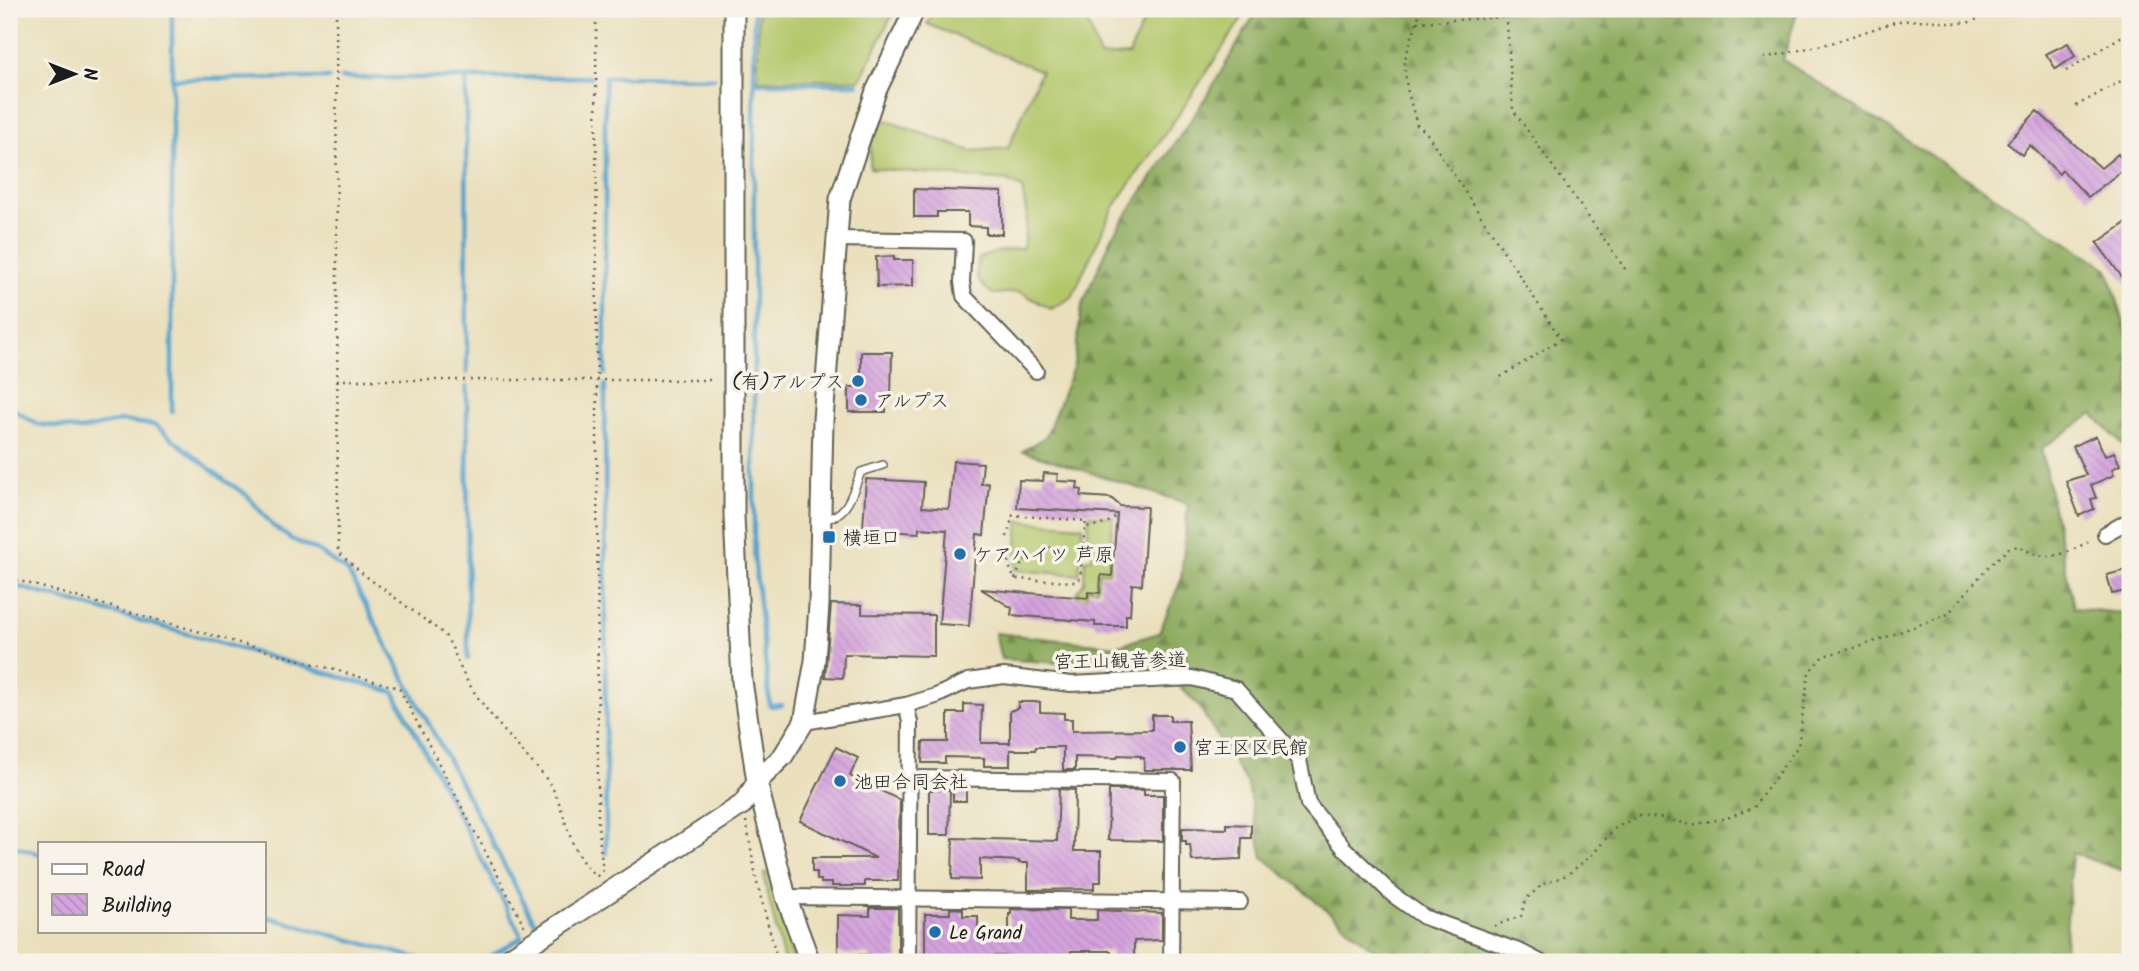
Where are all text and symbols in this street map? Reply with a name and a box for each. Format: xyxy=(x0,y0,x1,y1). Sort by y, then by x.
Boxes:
north arrow xyxy=(38,38,108,108)
text: N xyxy=(74,68,104,80)
place label: (有)アルプス xyxy=(732,368,844,398)
marker: (有)アルプス xyxy=(850,373,866,389)
place label: アルプス xyxy=(875,387,949,417)
marker: アルプス xyxy=(853,392,869,408)
place label: 横垣口 xyxy=(843,524,900,554)
marker: 横垣口 xyxy=(821,529,837,545)
place label: ケアハイツ 芦原 xyxy=(974,541,1114,571)
marker: ケアハイツ 芦原 xyxy=(952,546,968,562)
street label: 宮王山観音参道 xyxy=(1053,646,1187,678)
place label: 宮王区区民館 xyxy=(1194,734,1308,764)
marker: 宮王区区民館 xyxy=(1172,739,1188,755)
place label: 池田合同会社 xyxy=(854,768,968,798)
marker: 池田合同会社 xyxy=(832,773,848,789)
legend xyxy=(38,842,266,932)
text: Road xyxy=(102,854,145,887)
text: Building xyxy=(102,890,172,923)
place label: Le Grand xyxy=(949,919,1022,949)
marker: Le Grand xyxy=(927,924,943,940)

